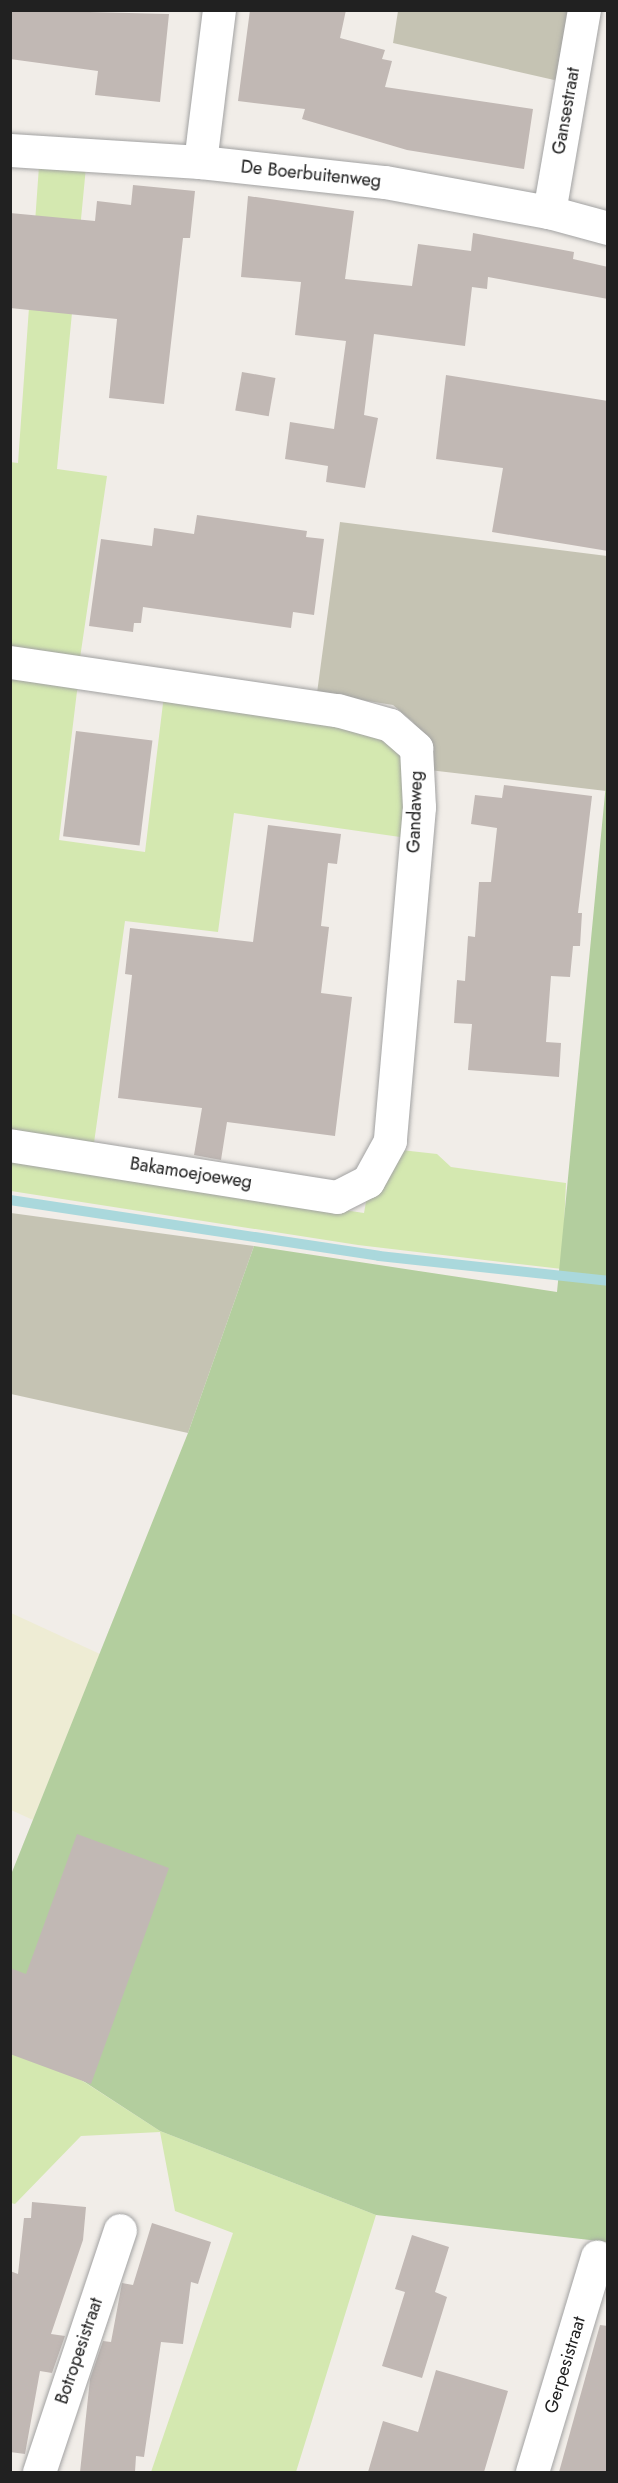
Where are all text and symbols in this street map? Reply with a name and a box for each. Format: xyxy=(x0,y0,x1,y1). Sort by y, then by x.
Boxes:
street label: Gansestraat xyxy=(548,66,584,156)
street label: De Boerbuitenweg xyxy=(240,156,382,192)
street label: Gandaweg xyxy=(403,770,427,854)
street label: Bakamoejoeweg xyxy=(128,1153,254,1193)
street label: Botropesistraat xyxy=(51,2295,107,2407)
street label: Gerpesistraat xyxy=(540,2314,590,2416)

